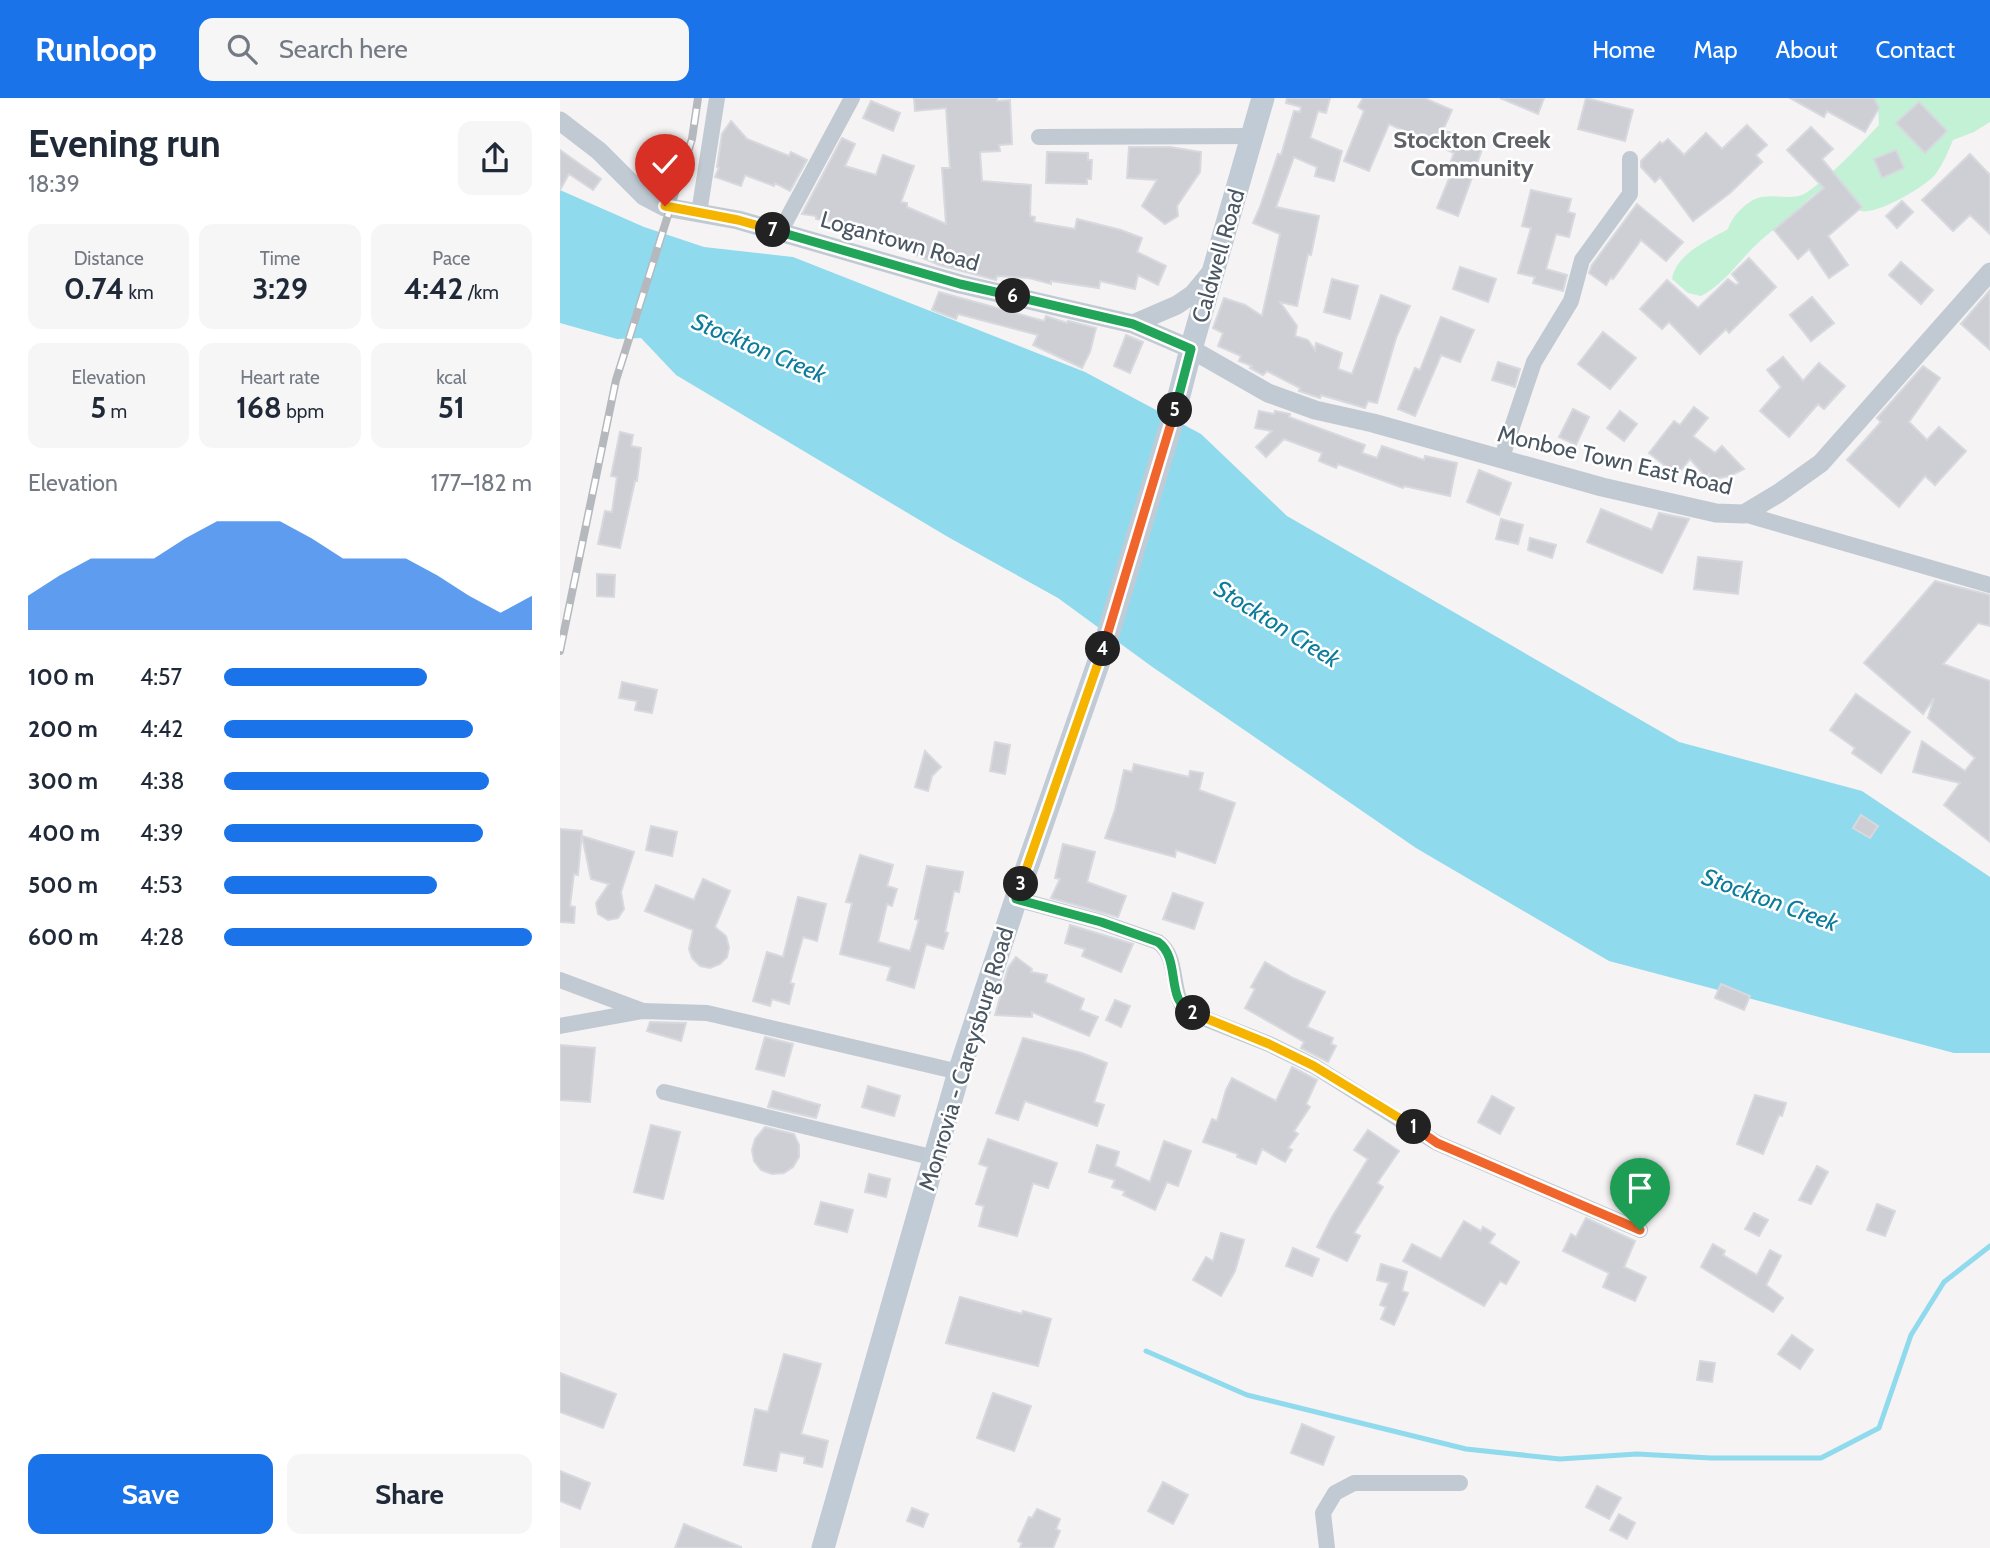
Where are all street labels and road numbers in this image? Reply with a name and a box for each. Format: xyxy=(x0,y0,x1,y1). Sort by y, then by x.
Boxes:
street label: Caldwell Road xyxy=(1186,186,1250,326)
street label: Logantown Road xyxy=(817,205,983,277)
street label: Monboe Town East Road xyxy=(1495,419,1735,501)
street label: Monrovia - Careysburg Road xyxy=(913,924,1019,1194)

